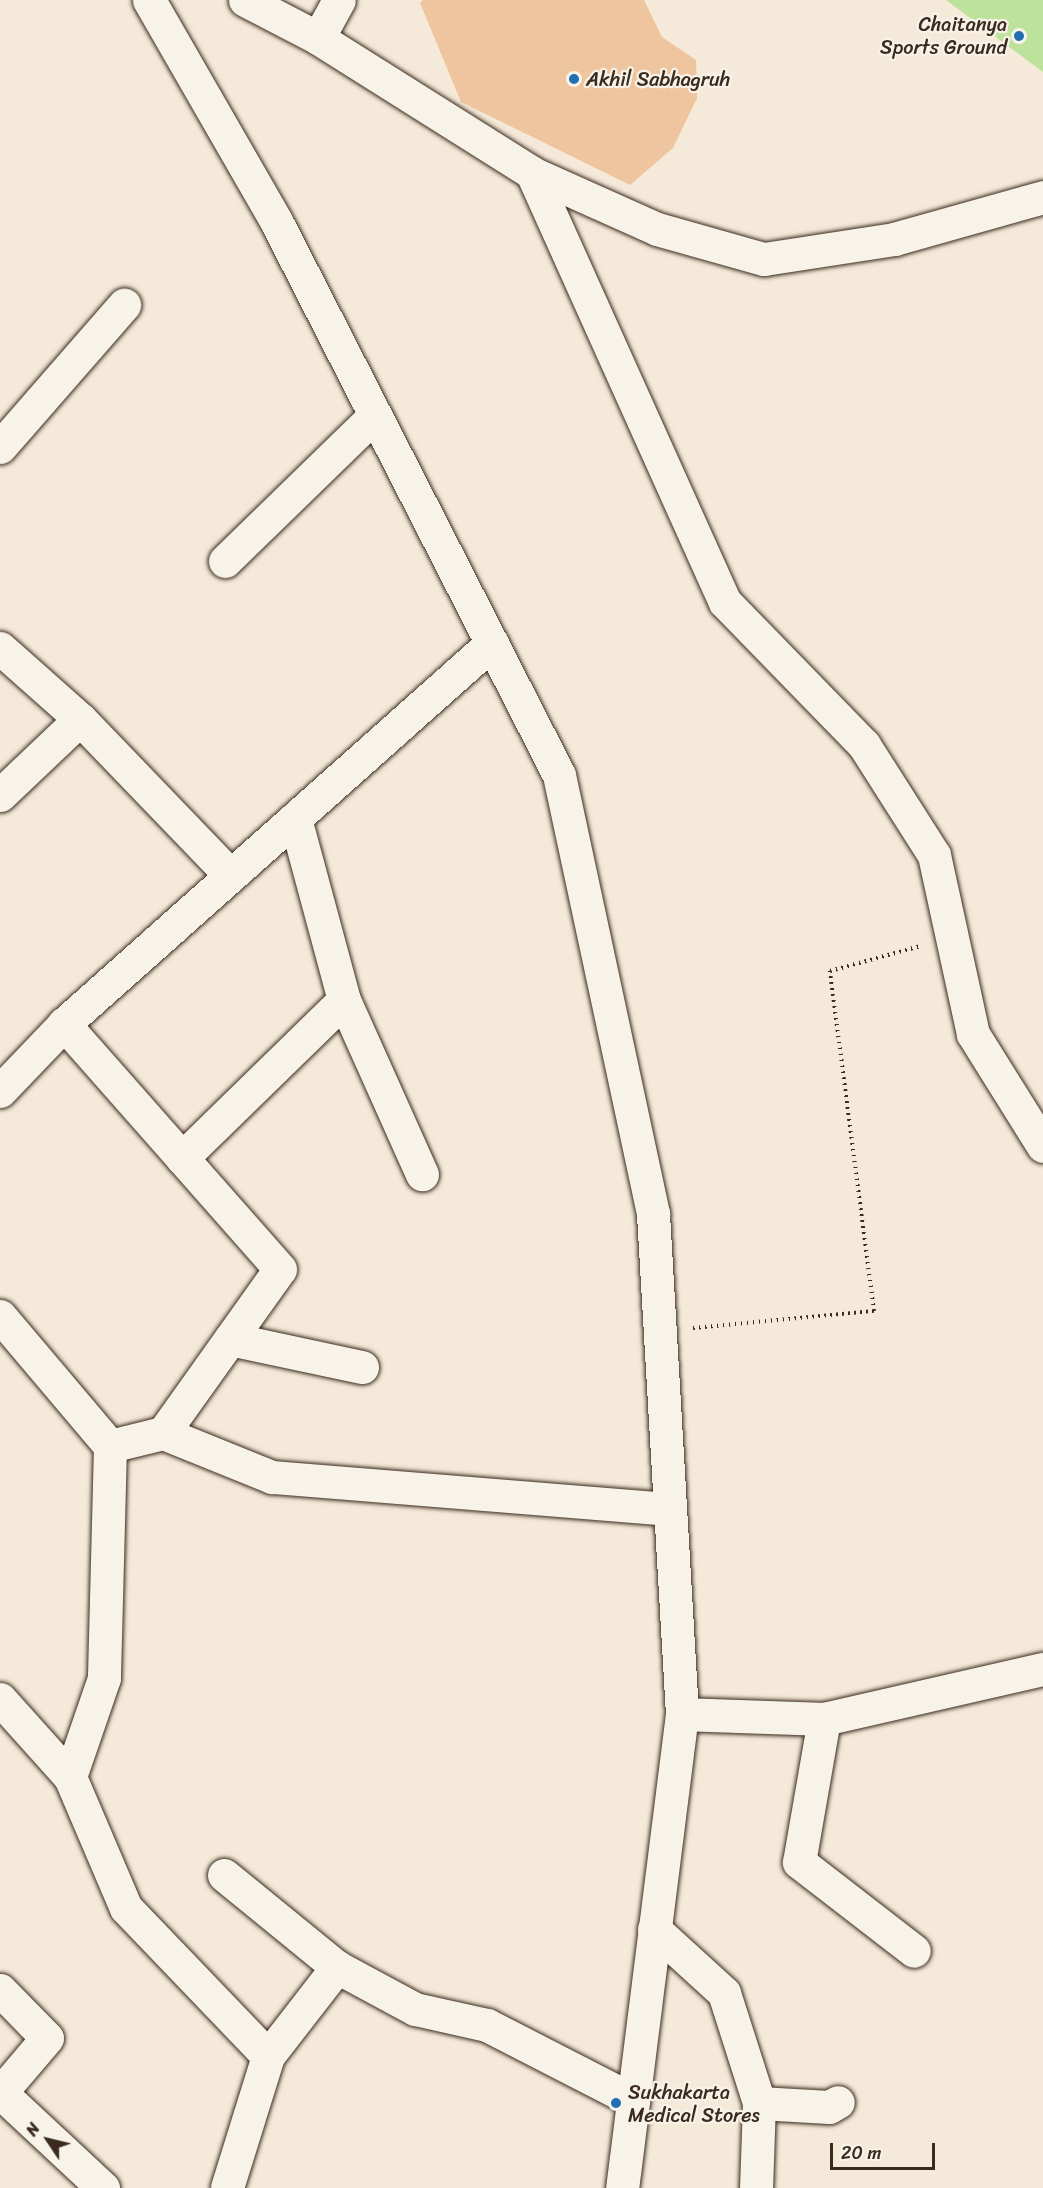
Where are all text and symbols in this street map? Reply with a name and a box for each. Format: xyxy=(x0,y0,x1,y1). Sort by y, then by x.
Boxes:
place label: Chaitanya Sports Ground xyxy=(880,13,1007,60)
marker: Chaitanya Sports Ground xyxy=(1012,29,1026,43)
place label: Akhil Sabhagruh xyxy=(586,67,730,91)
marker: Akhil Sabhagruh xyxy=(567,72,581,86)
place label: Sukhakarta Medical Stores xyxy=(628,2080,760,2127)
marker: Sukhakarta Medical Stores xyxy=(609,2096,623,2110)
north arrow xyxy=(18,2110,78,2170)
text: N xyxy=(18,2117,48,2142)
scale bar xyxy=(833,2131,938,2169)
text: 20 m xyxy=(841,2137,881,2169)

